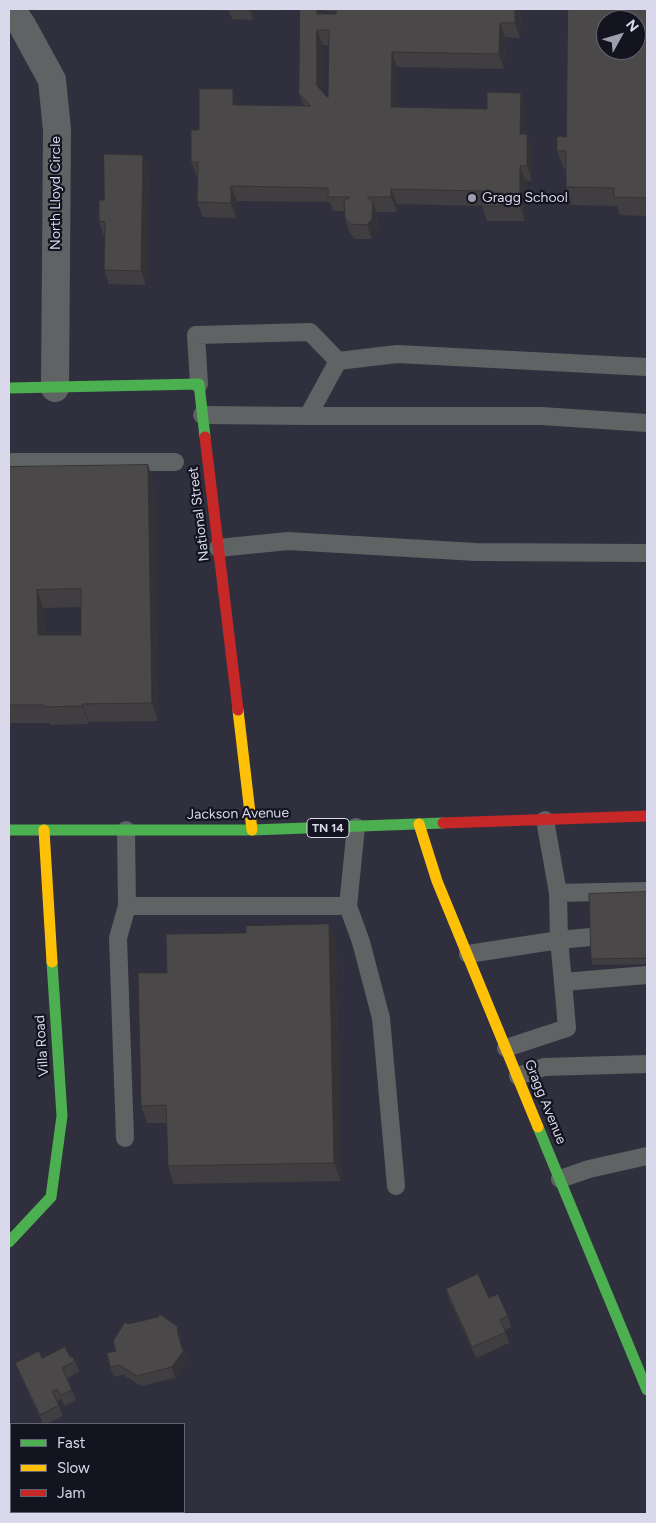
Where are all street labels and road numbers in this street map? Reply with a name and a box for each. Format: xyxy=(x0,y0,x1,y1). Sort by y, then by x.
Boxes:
street label: North Lloyd Circle xyxy=(48,136,64,250)
street label: National Street xyxy=(185,466,213,562)
street label: Jackson Avenue xyxy=(187,805,289,823)
road number: TN 14 xyxy=(307,818,349,838)
street label: Villa Road xyxy=(31,1015,53,1077)
street label: Gragg Avenue xyxy=(520,1057,570,1147)

